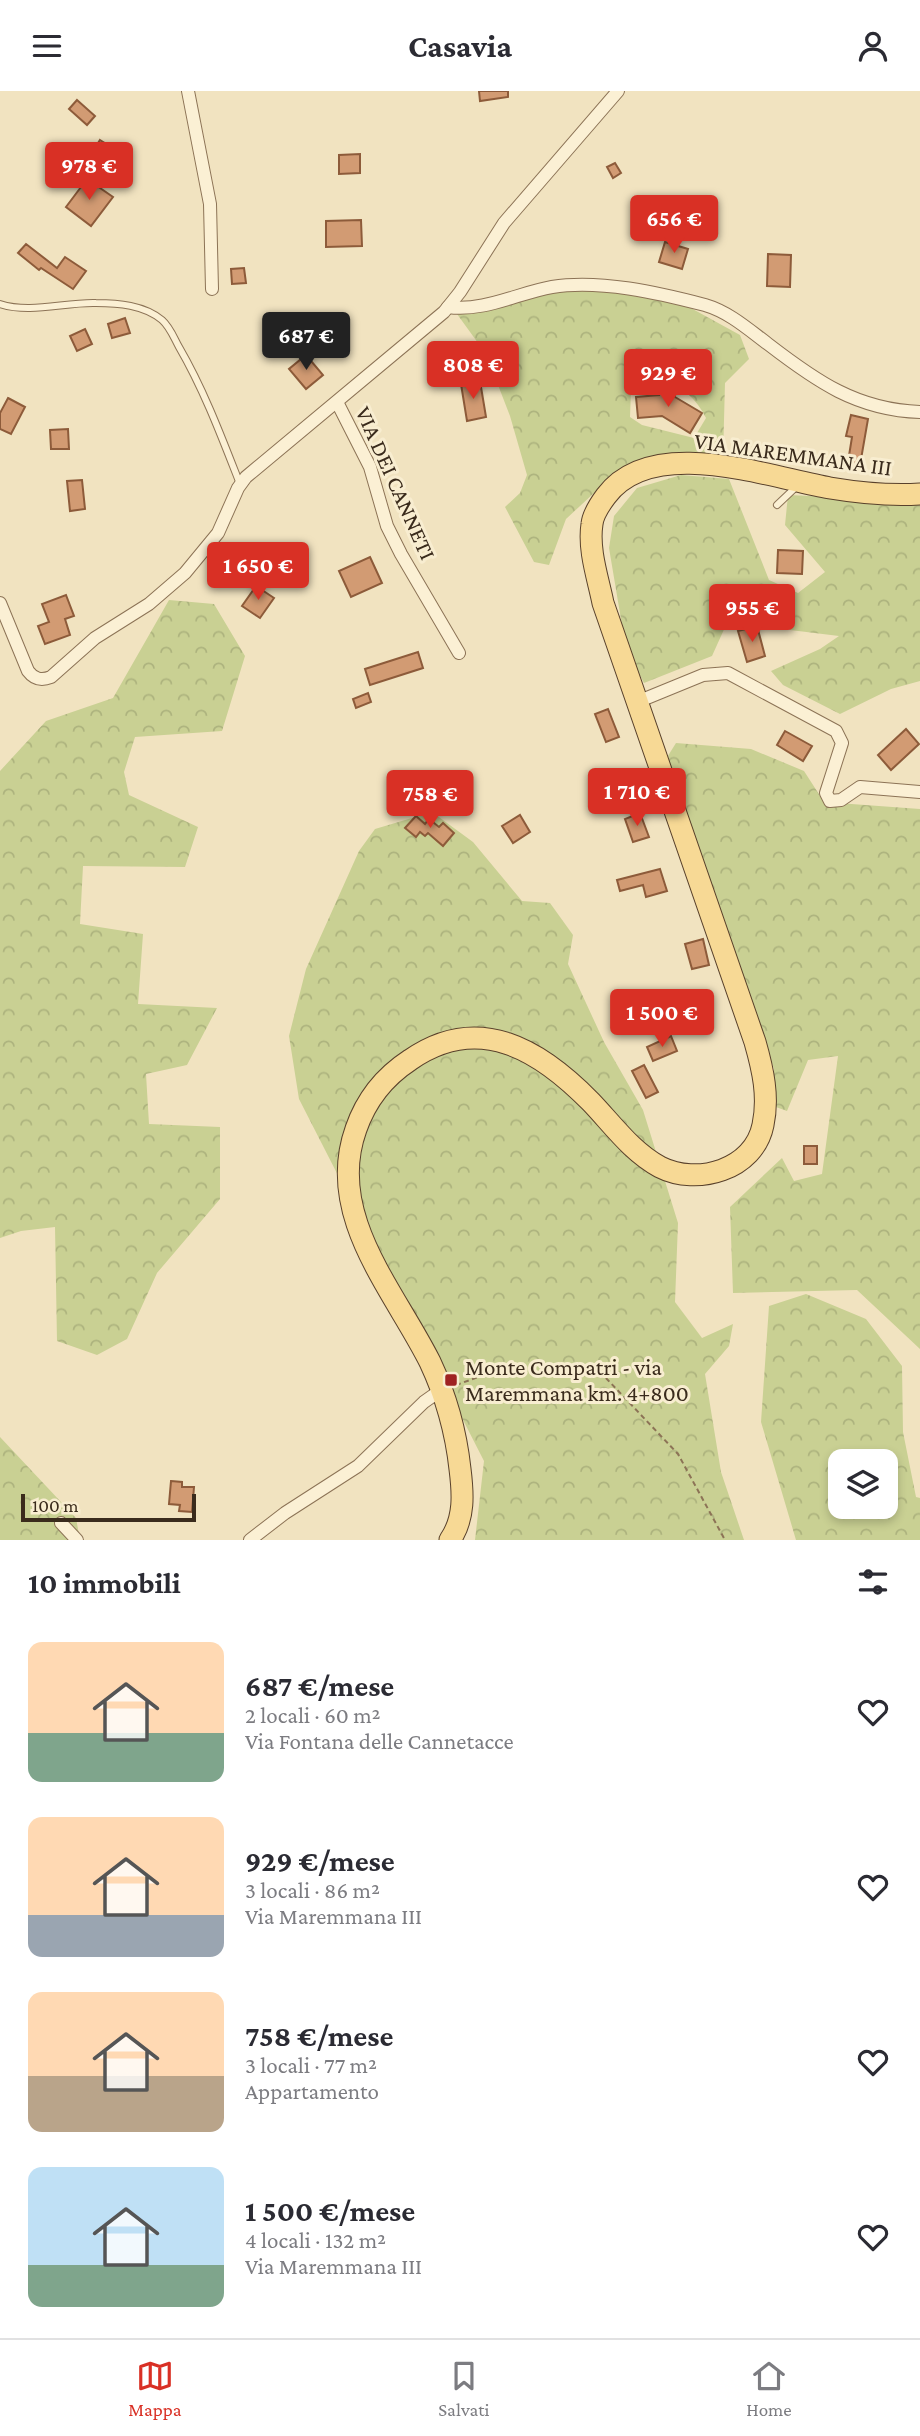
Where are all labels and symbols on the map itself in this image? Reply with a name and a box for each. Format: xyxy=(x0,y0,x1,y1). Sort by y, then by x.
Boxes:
pin: 978 € xyxy=(40,143,138,202)
pin: 656 € xyxy=(625,195,723,255)
pin: 687 € xyxy=(257,313,355,372)
pin: 808 € xyxy=(424,341,522,401)
pin: 929 € xyxy=(619,349,717,409)
street label: VIA DEI CANNETI xyxy=(351,402,441,564)
street label: VIA MAREMMANA III xyxy=(692,427,894,481)
pin: 1 650 € xyxy=(193,543,323,602)
pin: 955 € xyxy=(703,585,801,644)
pin: 1 710 € xyxy=(572,769,702,828)
pin: 758 € xyxy=(381,771,479,830)
pin: 1 500 € xyxy=(597,989,727,1049)
place label: Monte Compatri - via Maremmana km. 4+800 xyxy=(465,1354,689,1406)
marker: Monte Compatri - via Maremmana km. 4+800 xyxy=(443,1372,459,1388)
scale bar xyxy=(21,1491,196,1523)

